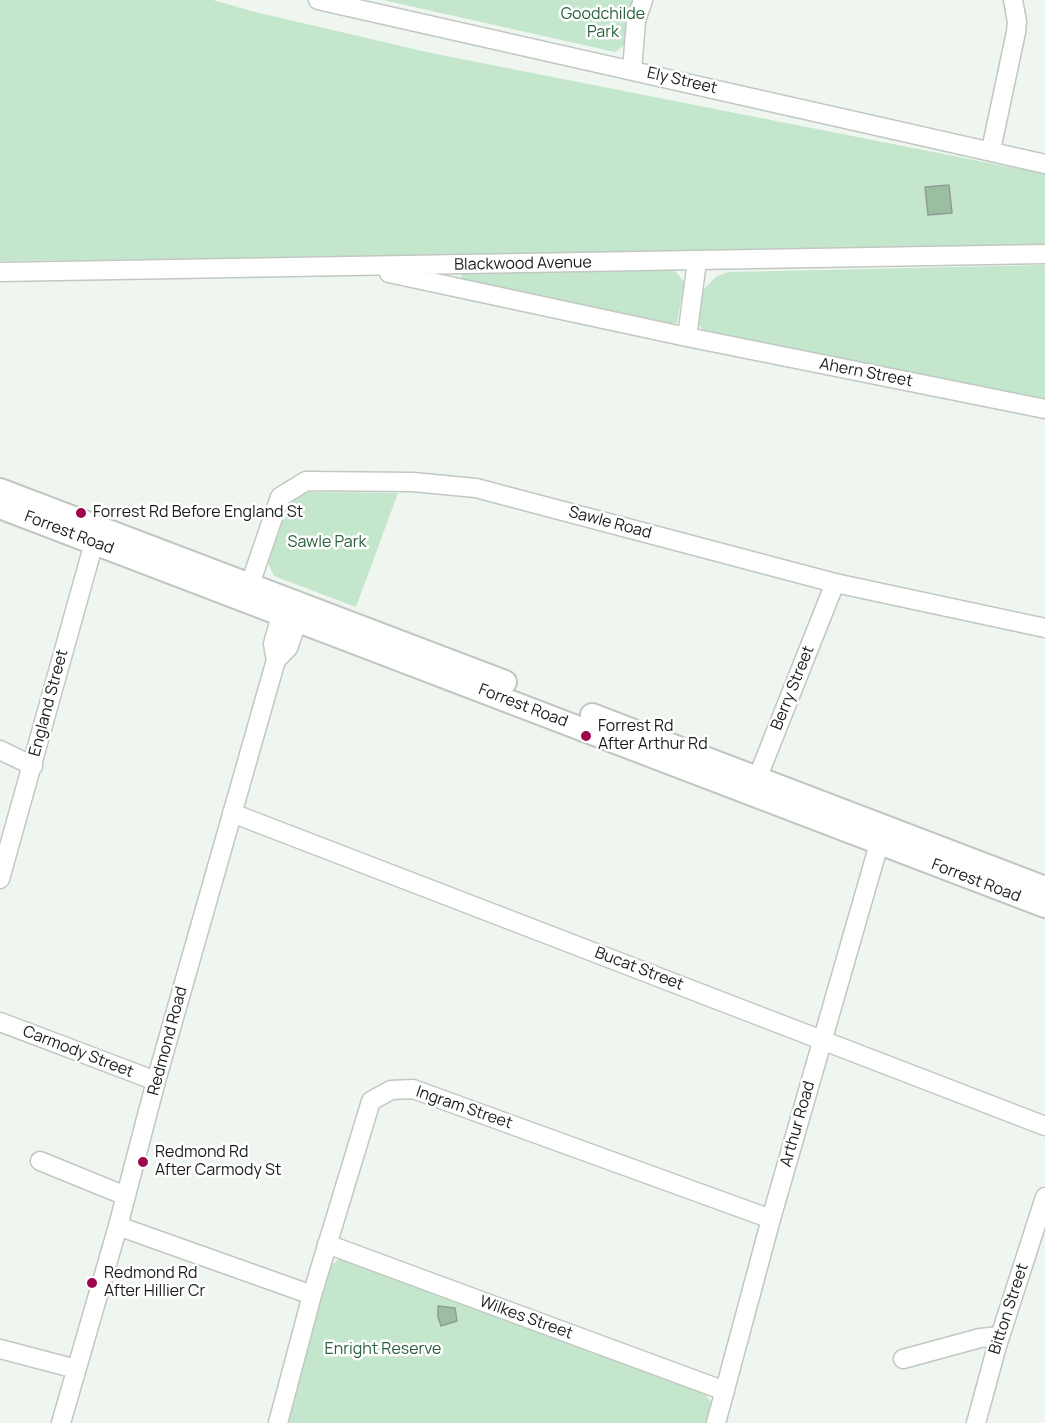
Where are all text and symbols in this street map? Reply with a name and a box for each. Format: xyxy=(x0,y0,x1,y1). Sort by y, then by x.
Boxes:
park label: Goodchilde Park xyxy=(561,5,645,43)
street label: Ely Street xyxy=(645,64,719,98)
street label: Blackwood Avenue xyxy=(454,253,592,275)
street label: Ahern Street xyxy=(818,355,914,391)
place label: Forrest Rd Before England St xyxy=(93,503,303,523)
street label: Sawle Road xyxy=(567,503,653,543)
marker: Forrest Rd Before England St xyxy=(74,506,88,520)
street label: Forrest Road xyxy=(22,507,116,559)
park label: Sawle Park xyxy=(288,533,366,553)
street label: Berry Street xyxy=(767,643,819,733)
street label: England Street xyxy=(26,647,72,759)
street label: Forrest Road xyxy=(476,680,570,732)
place label: Forrest Rd After Arthur Rd xyxy=(598,717,708,755)
marker: Forrest Rd After Arthur Rd xyxy=(579,729,593,743)
street label: Forrest Road xyxy=(929,855,1023,907)
street label: Bucat Street xyxy=(592,943,686,995)
street label: Redmond Road xyxy=(144,984,192,1098)
street label: Carmody Street xyxy=(20,1022,136,1082)
street label: Arthur Road xyxy=(777,1079,819,1169)
street label: Ingram Street xyxy=(413,1083,515,1133)
place label: Redmond Rd After Carmody St xyxy=(155,1143,281,1181)
marker: Redmond Rd After Carmody St xyxy=(136,1155,150,1169)
street label: Bitton Street xyxy=(985,1261,1033,1357)
place label: Redmond Rd After Hillier Cr xyxy=(104,1264,205,1302)
marker: Redmond Rd After Hillier Cr xyxy=(85,1276,99,1290)
street label: Wilkes Street xyxy=(477,1292,575,1344)
park label: Enright Reserve xyxy=(325,1340,441,1360)

